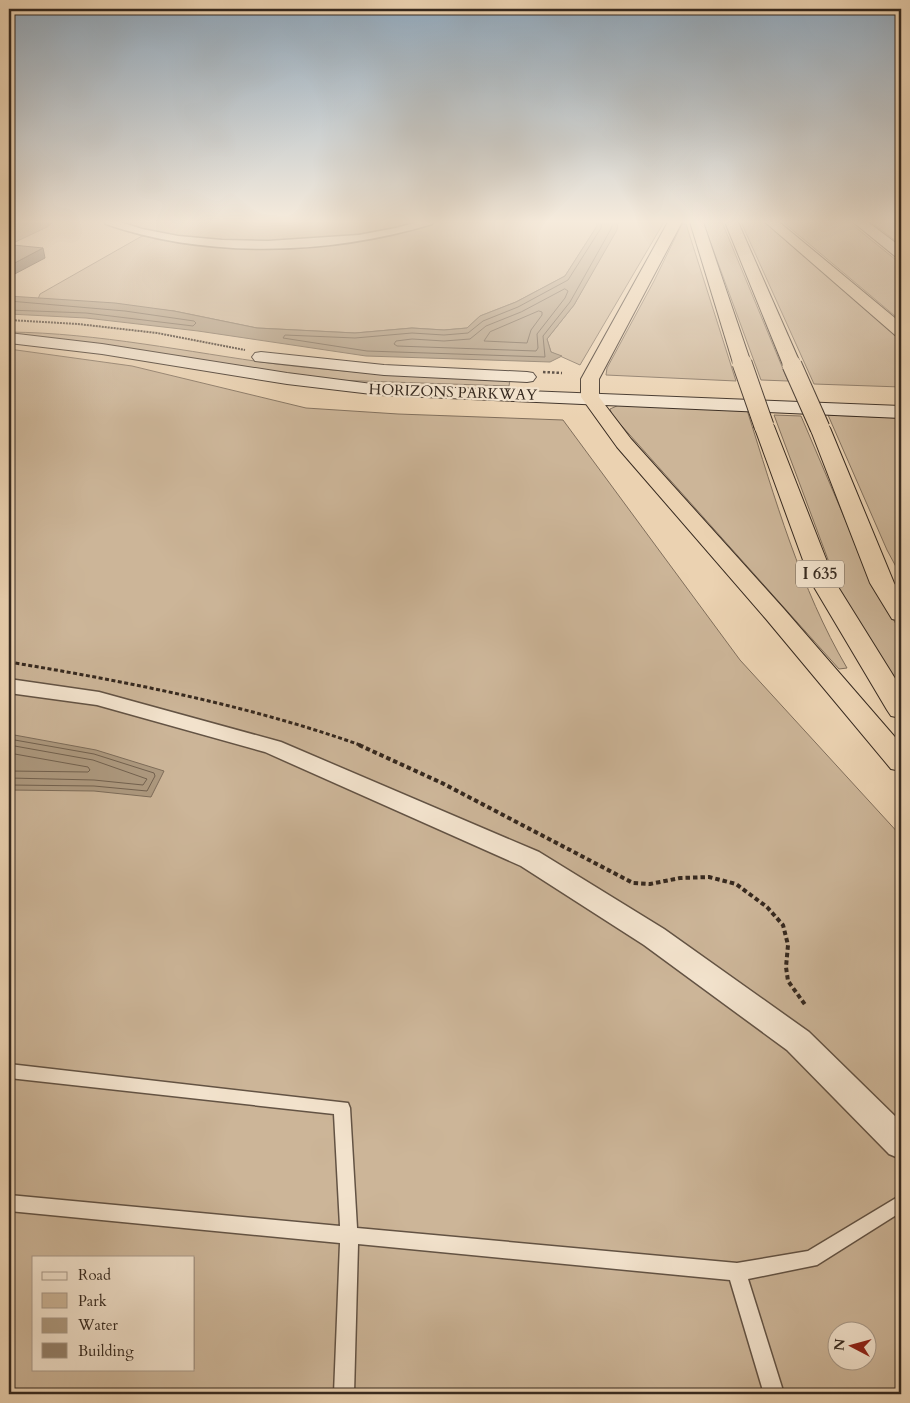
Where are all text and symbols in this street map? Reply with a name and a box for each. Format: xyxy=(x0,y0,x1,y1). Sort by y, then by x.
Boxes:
street label: HORIZONS PARKWAY xyxy=(368,379,538,405)
road number: I 635 xyxy=(796,560,844,588)
legend xyxy=(32,1256,195,1370)
text: Road xyxy=(78,1265,111,1285)
text: Park xyxy=(78,1291,107,1311)
text: Water xyxy=(77,1315,119,1335)
north arrow xyxy=(828,1320,878,1370)
text: N xyxy=(829,1338,850,1352)
text: Building xyxy=(78,1341,134,1361)

